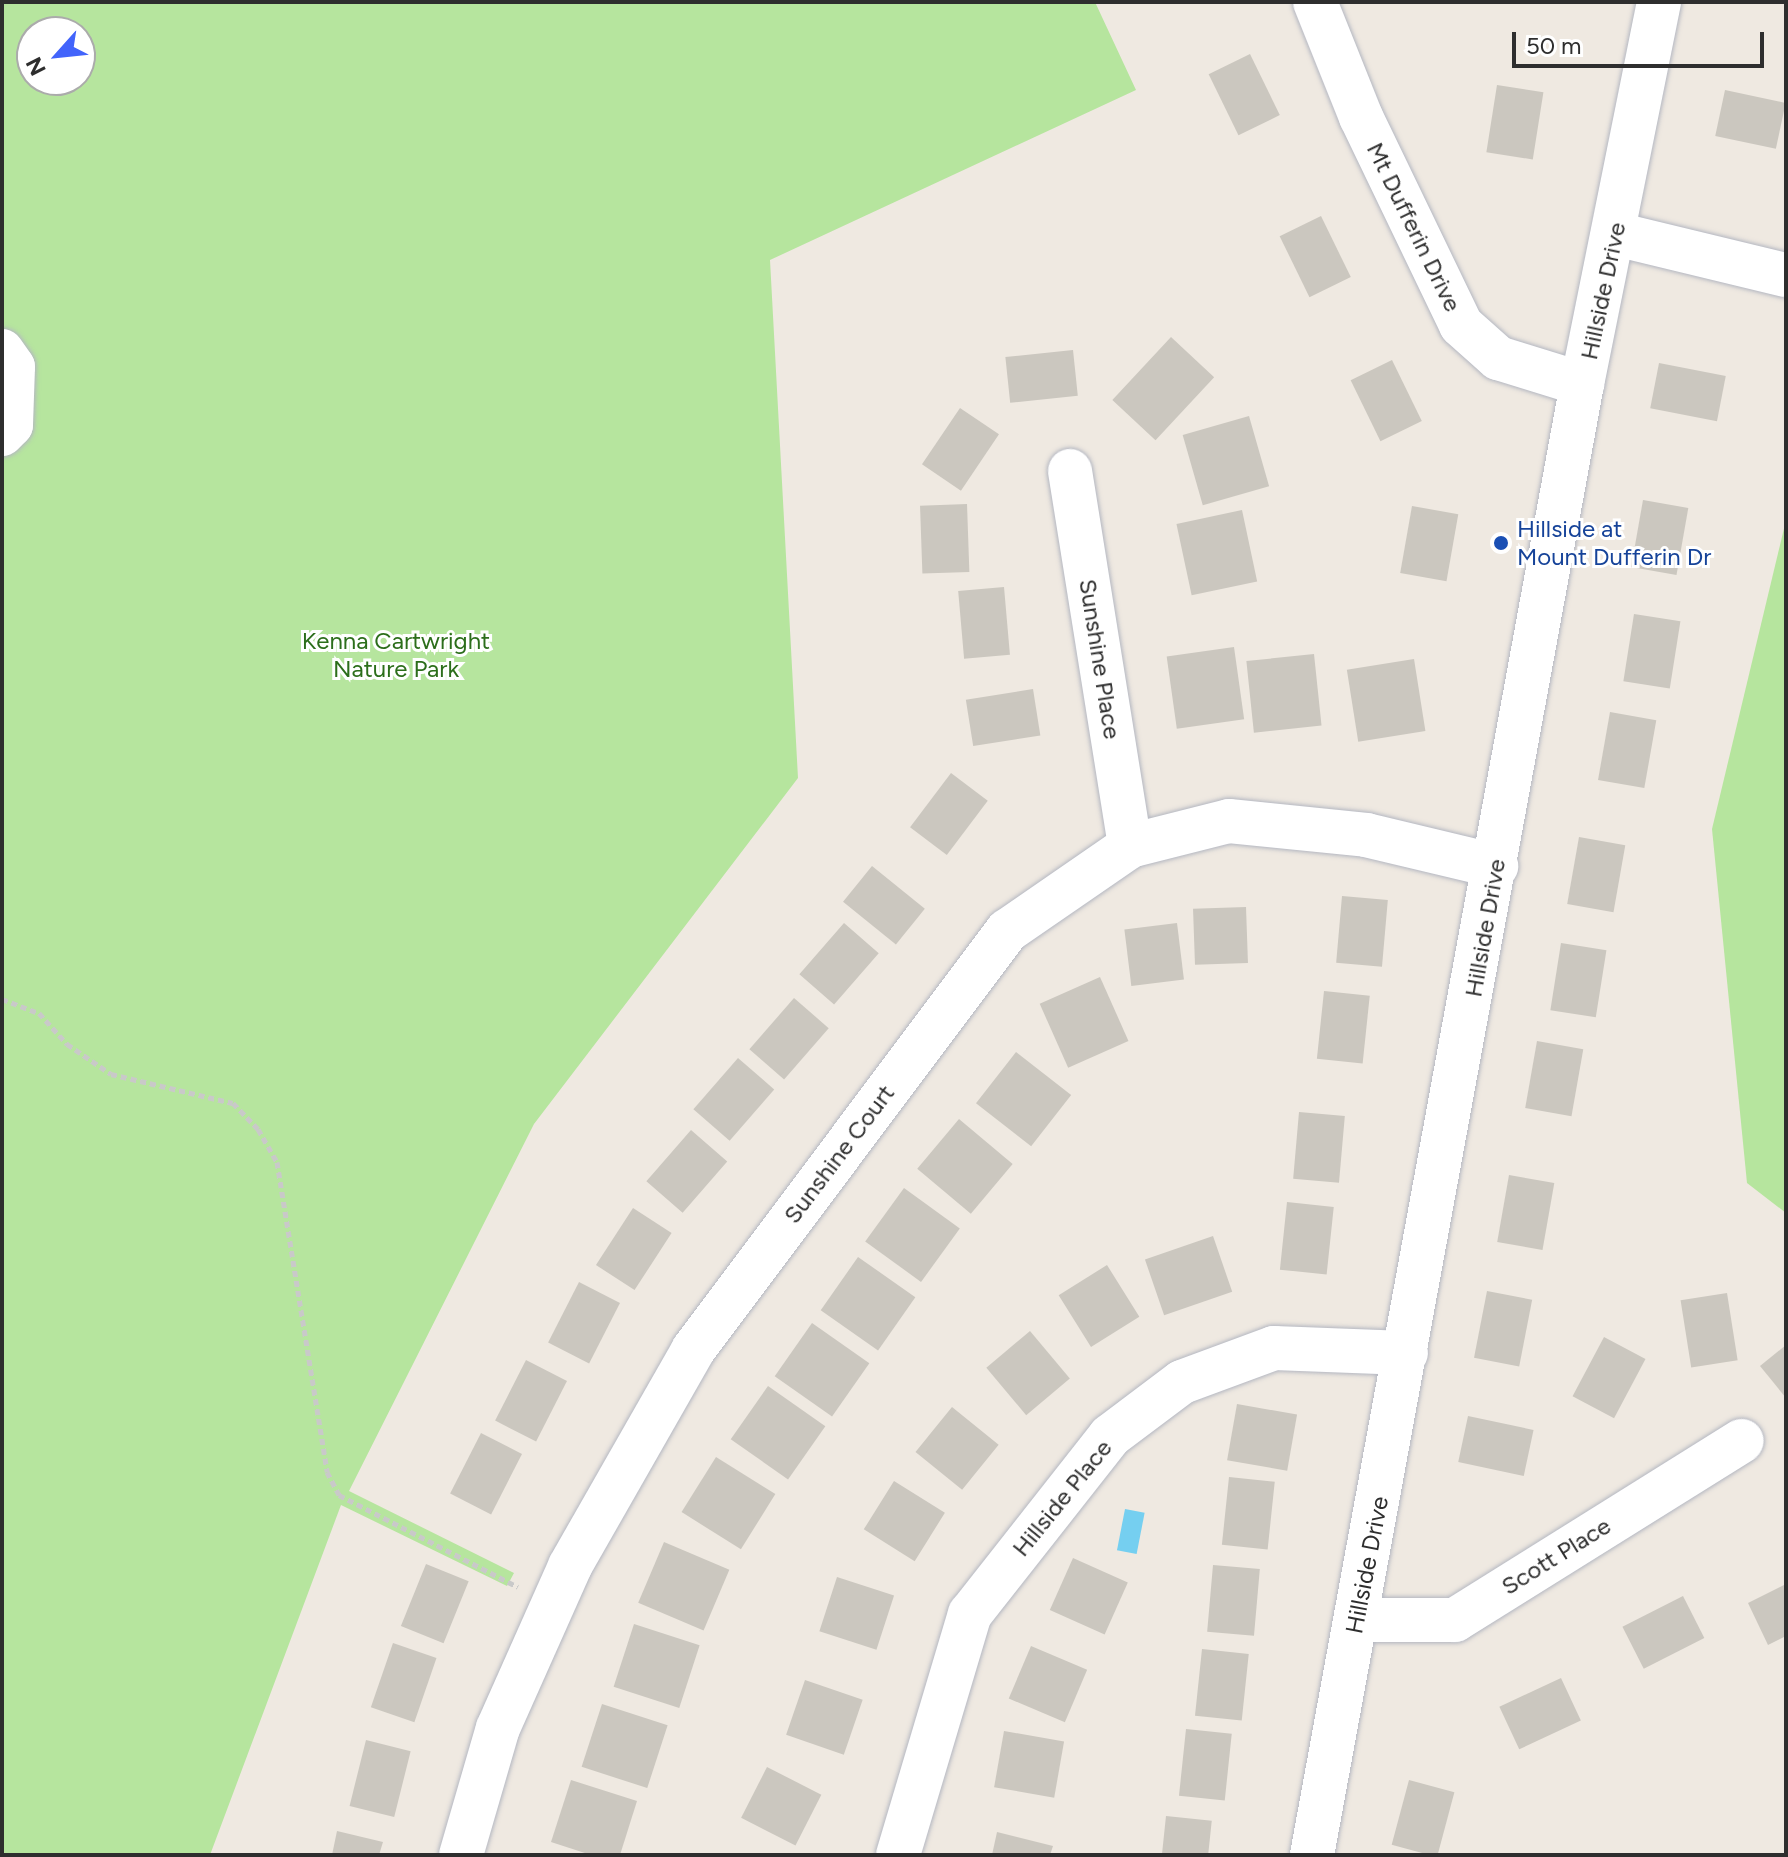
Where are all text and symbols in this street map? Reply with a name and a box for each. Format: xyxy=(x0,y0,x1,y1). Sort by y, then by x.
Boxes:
north arrow xyxy=(16,16,96,96)
scale bar xyxy=(1516,16,1768,66)
text: 50 m xyxy=(1526,31,1582,60)
text: N xyxy=(20,53,52,80)
street label: Mt Dufferin Drive xyxy=(1361,138,1467,316)
street label: Hillside Drive xyxy=(1574,220,1632,362)
place label: Hillside at Mount Dufferin Dr xyxy=(1517,515,1711,571)
marker: Hillside at Mount Dufferin Dr xyxy=(1492,534,1510,552)
street label: Sunshine Place xyxy=(1073,577,1127,741)
park label: Kenna Cartwright Nature Park xyxy=(302,627,490,683)
street label: Hillside Drive xyxy=(1459,857,1511,999)
street label: Sunshine Court xyxy=(778,1079,900,1229)
street label: Hillside Place xyxy=(1006,1434,1118,1562)
street label: Hillside Drive xyxy=(1340,1494,1394,1636)
street label: Scott Place xyxy=(1496,1511,1616,1601)

